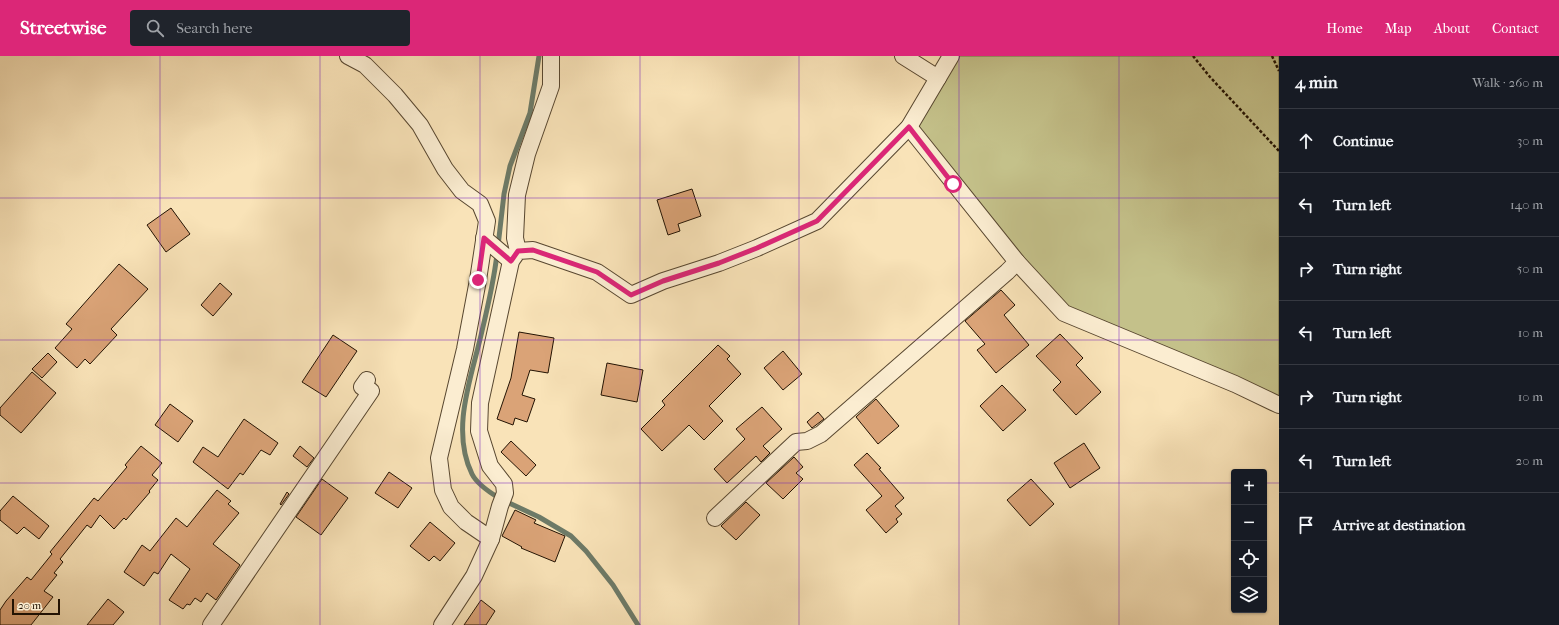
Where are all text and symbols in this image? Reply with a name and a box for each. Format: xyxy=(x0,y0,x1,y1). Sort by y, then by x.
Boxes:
search box xyxy=(130,10,410,46)
text: Streetwise xyxy=(20,17,106,39)
icon: search xyxy=(144,17,166,39)
text: Search here xyxy=(176,19,252,37)
text: Home xyxy=(1326,20,1363,37)
text: Map xyxy=(1385,20,1412,37)
text: About xyxy=(1434,20,1470,37)
text: Contact xyxy=(1492,20,1539,37)
text: 4 min xyxy=(1295,72,1338,92)
text: Walk · 260 m xyxy=(1472,75,1543,90)
icon: ahead xyxy=(1295,130,1317,152)
text: Continue xyxy=(1333,132,1393,150)
text: 30 m xyxy=(1517,133,1543,148)
route start xyxy=(944,175,962,193)
icon: left xyxy=(1295,194,1317,216)
text: Turn left xyxy=(1333,196,1391,214)
text: 140 m xyxy=(1510,197,1543,212)
icon: right xyxy=(1295,258,1317,280)
text: Turn right xyxy=(1333,260,1402,278)
text: 50 m xyxy=(1517,261,1543,276)
route end xyxy=(469,271,487,289)
icon: left xyxy=(1295,322,1317,344)
text: Turn left xyxy=(1333,324,1391,342)
text: 10 m xyxy=(1518,325,1543,340)
icon: right xyxy=(1295,386,1317,408)
text: Turn right xyxy=(1333,388,1402,406)
text: 10 m xyxy=(1518,389,1543,404)
icon: left xyxy=(1295,450,1317,472)
text: Turn left xyxy=(1333,452,1391,470)
text: 20 m xyxy=(1516,453,1543,468)
map controls xyxy=(1231,469,1267,613)
button: + xyxy=(1231,469,1267,505)
button: − xyxy=(1231,505,1267,541)
icon: arrive xyxy=(1295,514,1317,536)
text: Arrive at destination xyxy=(1333,516,1465,534)
button: locate xyxy=(1231,541,1267,577)
button: layers xyxy=(1231,577,1267,613)
scale bar xyxy=(12,597,60,616)
text: 20 m xyxy=(18,599,41,612)

